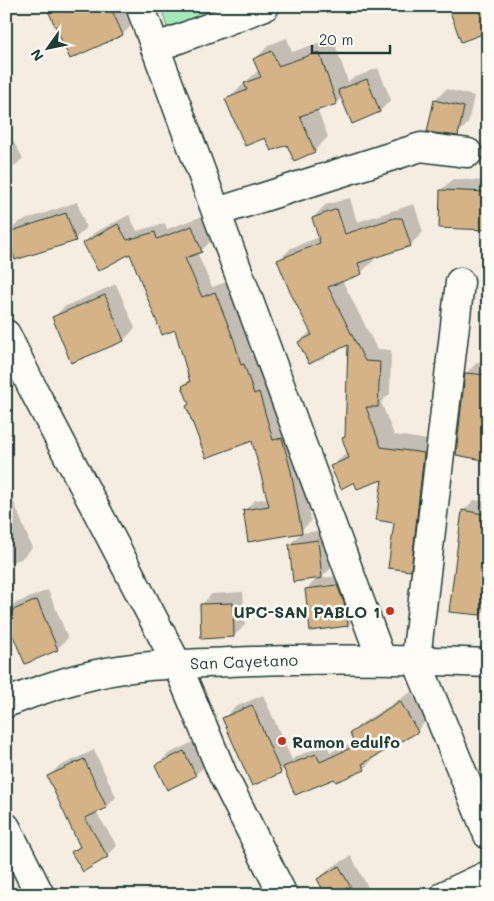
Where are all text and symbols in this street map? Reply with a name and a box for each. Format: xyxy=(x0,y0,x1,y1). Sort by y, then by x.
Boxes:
north arrow xyxy=(22,22,72,72)
scale bar xyxy=(312,22,389,54)
text: 20 m xyxy=(319,29,353,49)
text: N xyxy=(26,46,48,65)
place label: UPC-SAN PABLO 1 xyxy=(233,601,380,622)
marker: UPC-SAN PABLO 1 xyxy=(384,605,396,617)
street label: San Cayetano xyxy=(190,649,298,673)
place label: Ramon edulfo xyxy=(292,731,400,752)
marker: Ramon edulfo xyxy=(276,735,288,747)

